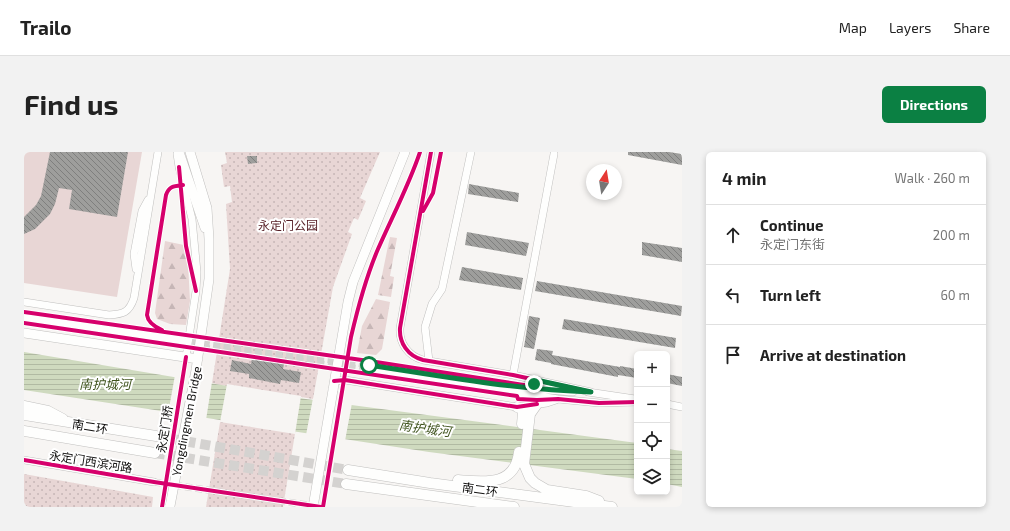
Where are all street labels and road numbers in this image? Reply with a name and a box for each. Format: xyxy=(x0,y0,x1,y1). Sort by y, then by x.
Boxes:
street label: Yongdingmen Bridge xyxy=(168,365,204,477)
street label: 永定门桥 xyxy=(153,404,175,454)
street label: 南二环 xyxy=(71,416,109,436)
street label: 永定门西滨河路 xyxy=(48,448,134,474)
street label: 南二环 xyxy=(461,480,499,498)

